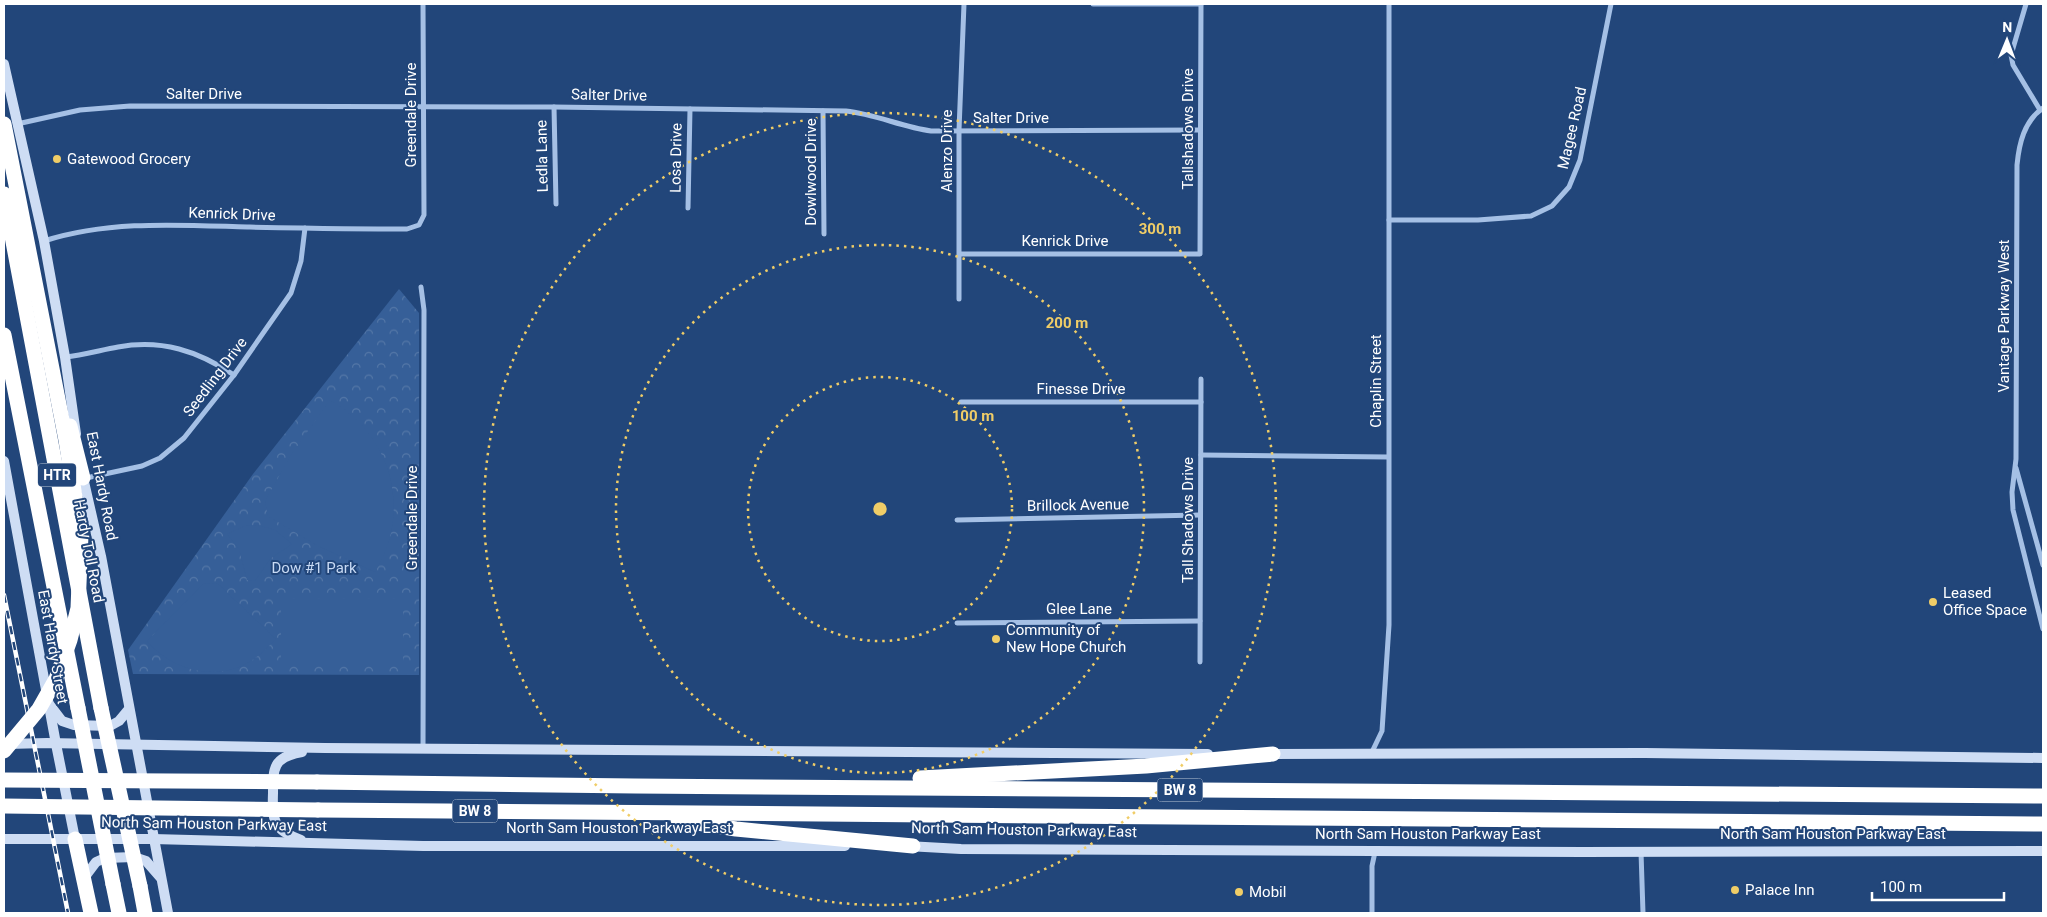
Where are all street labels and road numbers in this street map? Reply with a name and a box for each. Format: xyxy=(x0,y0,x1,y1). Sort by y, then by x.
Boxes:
street label: Greendale Drive xyxy=(402,62,420,168)
street label: Tallshadows Drive xyxy=(1179,68,1197,190)
street label: Salter Drive xyxy=(166,85,242,103)
street label: Salter Drive xyxy=(571,85,647,105)
street label: Magee Road xyxy=(1554,85,1590,171)
street label: Alenzo Drive xyxy=(938,109,956,192)
street label: Salter Drive xyxy=(973,109,1049,127)
street label: Dowlwood Drive xyxy=(802,118,820,226)
street label: Ledla Lane xyxy=(532,120,552,192)
street label: Losa Drive xyxy=(666,123,686,193)
street label: Kenrick Drive xyxy=(188,203,276,225)
street label: Kenrick Drive xyxy=(1021,232,1109,250)
street label: Vantage Parkway West xyxy=(1995,239,2013,392)
street label: Seedling Drive xyxy=(179,334,251,420)
street label: Chaplin Street xyxy=(1367,334,1385,428)
street label: Finesse Drive xyxy=(1036,380,1126,398)
street label: East Hardy Road xyxy=(83,430,121,542)
street label: Tall Shadows Drive xyxy=(1179,457,1197,583)
road number: HTR xyxy=(38,464,76,486)
street label: Greendale Drive xyxy=(403,465,421,571)
street label: Brillock Avenue xyxy=(1027,495,1129,515)
street label: Hardy Toll Road xyxy=(70,498,108,604)
street label: East Hardy Street xyxy=(34,588,72,706)
street label: Glee Lane xyxy=(1046,600,1112,618)
road number: BW 8 xyxy=(1158,778,1202,802)
road number: BW 8 xyxy=(452,799,498,822)
street label: North Sam Houston Parkway East xyxy=(101,813,327,835)
street label: North Sam Houston Parkway East xyxy=(506,819,732,837)
street label: North Sam Houston Parkway East xyxy=(911,819,1137,841)
street label: North Sam Houston Parkway East xyxy=(1315,825,1541,843)
street label: North Sam Houston Parkway East xyxy=(1720,825,1946,843)

